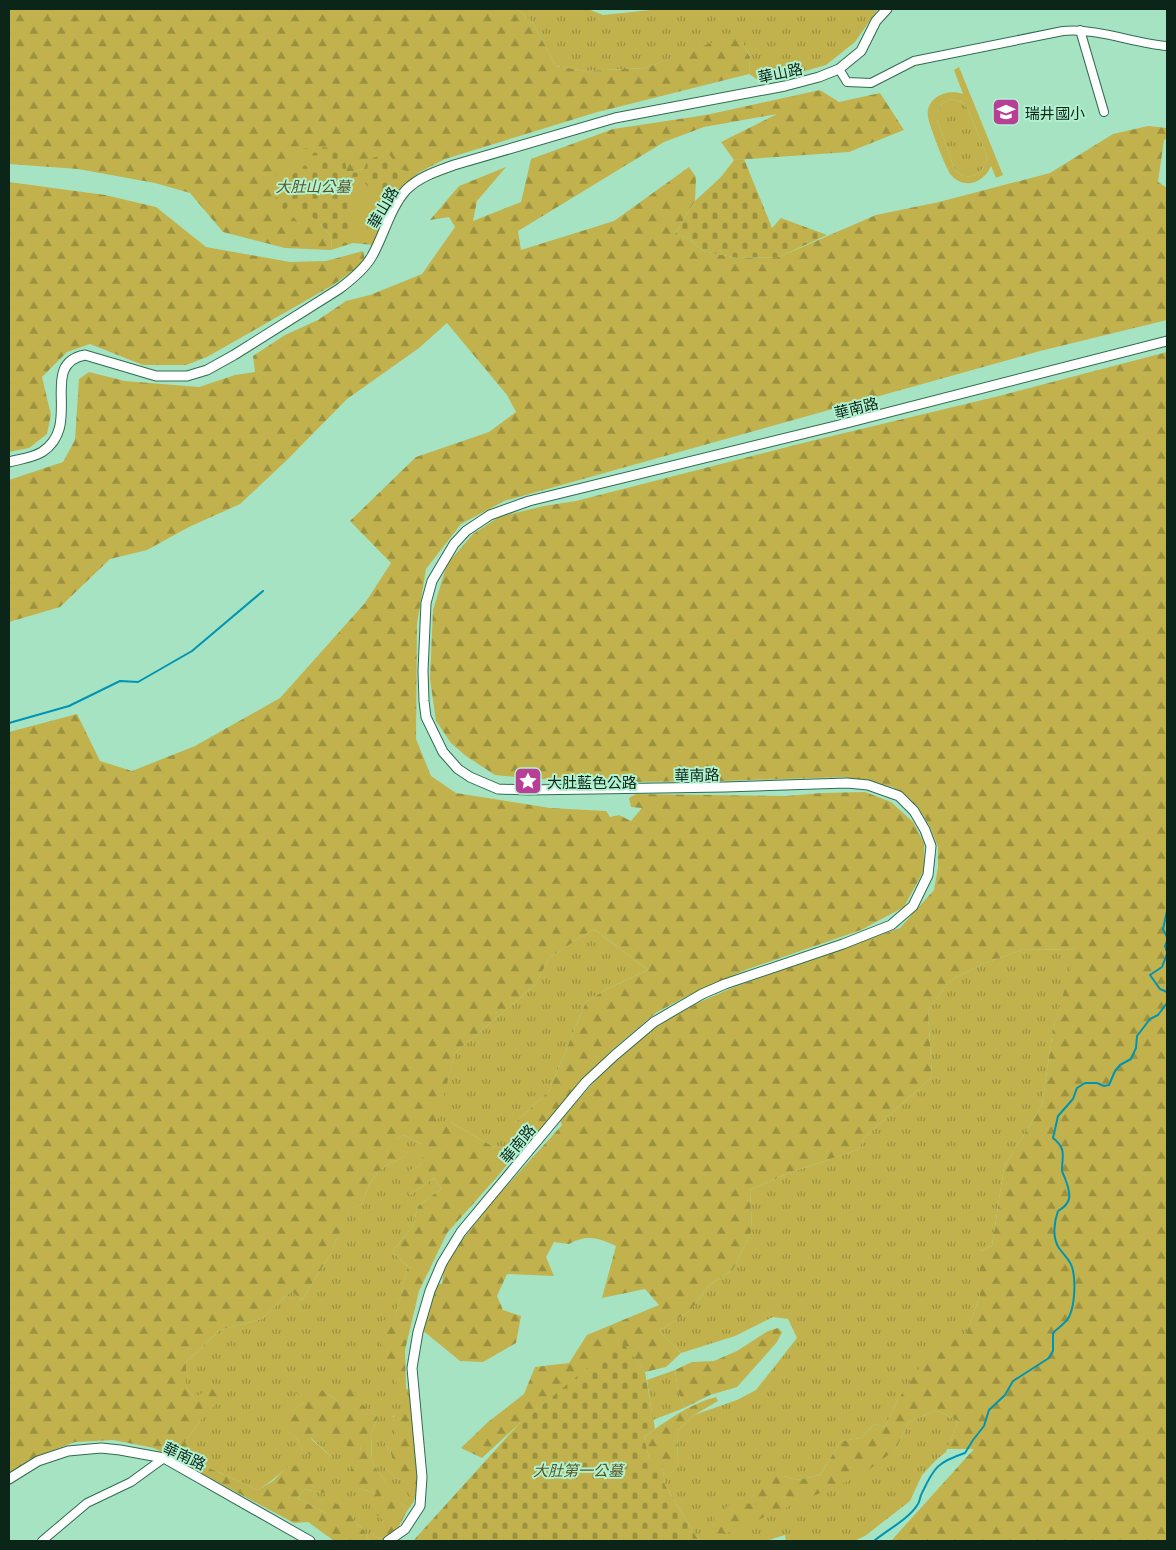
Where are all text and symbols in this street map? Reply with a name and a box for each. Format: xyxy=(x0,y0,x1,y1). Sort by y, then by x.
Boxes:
street label: 華山路 xyxy=(756,57,804,87)
school or university icon: 瑞井國小 xyxy=(991,97,1021,127)
place label: 瑞井國小 xyxy=(1025,102,1085,123)
park label: 大肚山公墓 xyxy=(275,175,353,196)
street label: 華山路 xyxy=(362,182,402,232)
street label: 華南路 xyxy=(832,391,880,423)
street label: 華南路 xyxy=(674,763,720,785)
place icon: 大肚藍色公路 xyxy=(513,766,543,796)
place label: 大肚藍色公路 xyxy=(547,771,637,792)
street label: 華南路 xyxy=(494,1119,540,1167)
street label: 華南路 xyxy=(160,1436,210,1474)
park label: 大肚第一公墓 xyxy=(533,1459,626,1480)

